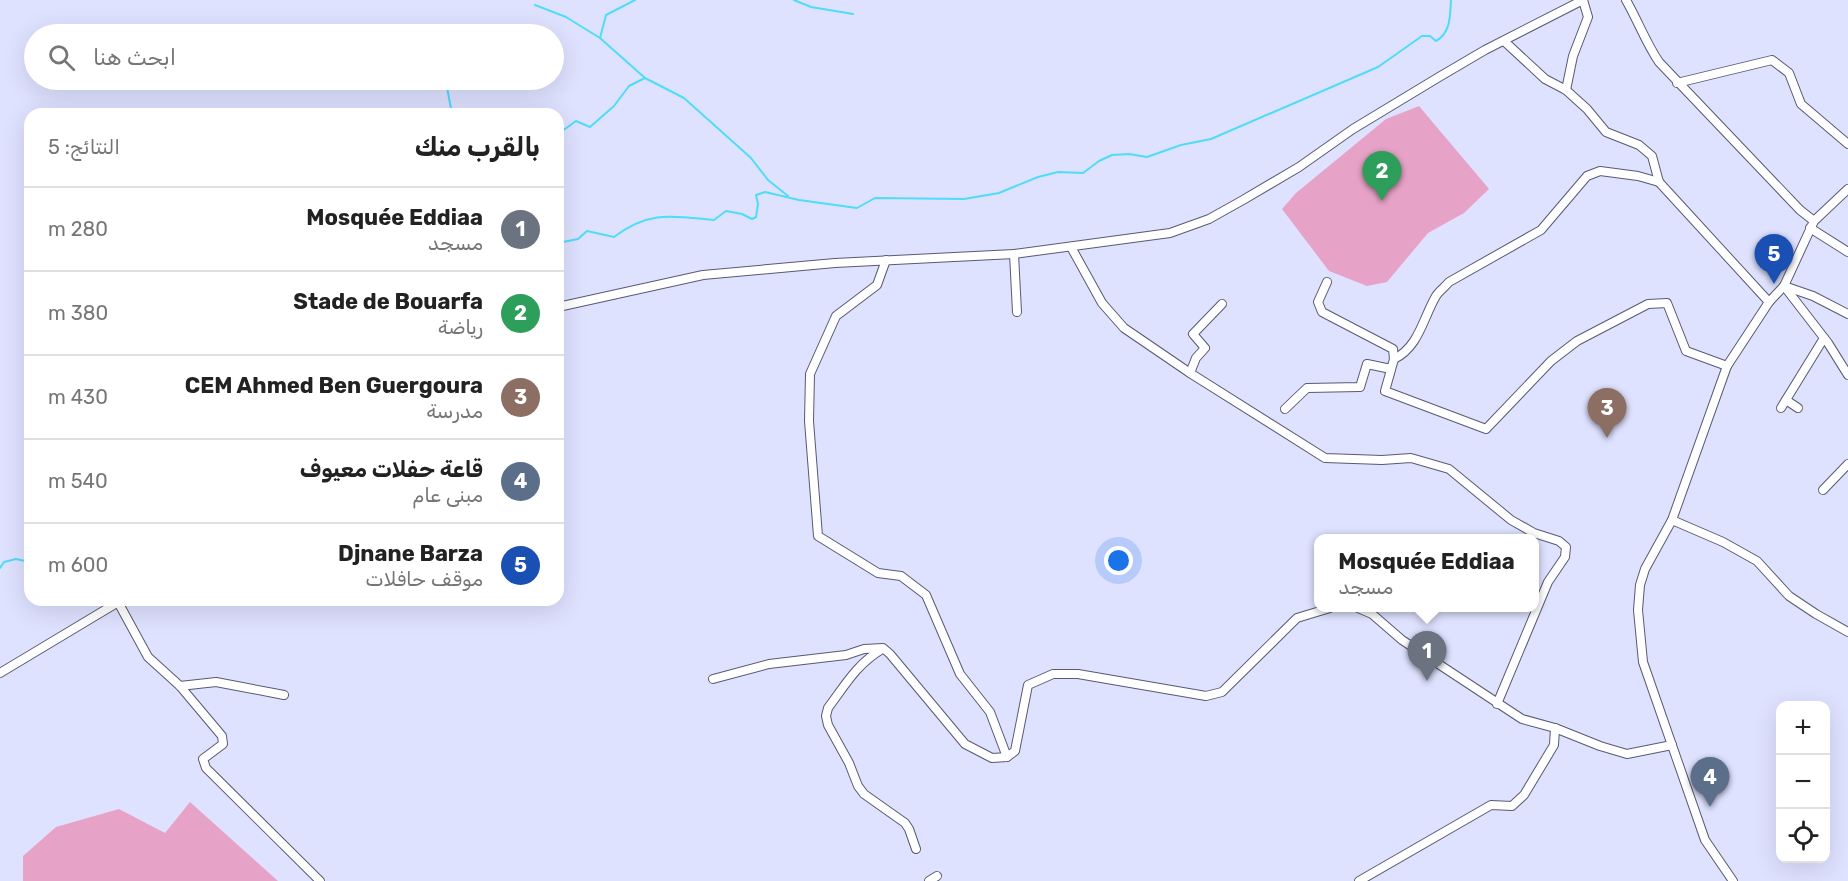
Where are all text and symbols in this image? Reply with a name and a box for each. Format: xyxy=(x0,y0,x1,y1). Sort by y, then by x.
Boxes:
search box xyxy=(24,24,564,90)
icon: search xyxy=(45,41,78,74)
text: ابحث هنا xyxy=(93,44,176,71)
text: بالقرب منك xyxy=(415,132,540,163)
text: النتائج: 5 xyxy=(48,135,120,159)
pin: 2 xyxy=(1362,152,1402,201)
text: Mosquée Eddiaa xyxy=(306,204,483,231)
text: 280 m xyxy=(48,217,108,241)
text: 1 xyxy=(516,217,525,241)
text: مسجد xyxy=(428,231,483,255)
pin: 5 xyxy=(1754,234,1794,284)
text: Stade de Bouarfa xyxy=(293,288,483,315)
text: 380 m xyxy=(48,301,108,325)
text: 2 xyxy=(514,301,527,325)
text: رياضة xyxy=(438,315,483,339)
text: CEM Ahmed Ben Guergoura xyxy=(185,372,483,399)
text: 430 m xyxy=(48,385,108,409)
text: 3 xyxy=(514,385,527,409)
pin: 3 xyxy=(1588,388,1626,438)
text: مدرسة xyxy=(426,399,483,423)
text: قاعة حفلات معيوف xyxy=(300,456,483,483)
text: 540 m xyxy=(48,469,108,493)
text: 4 xyxy=(514,469,527,493)
text: مبنى عام xyxy=(413,483,483,507)
popup xyxy=(1314,534,1539,612)
text: Djnane Barza xyxy=(338,540,483,567)
your location xyxy=(1104,546,1133,575)
text: Mosquée Eddiaa xyxy=(1338,548,1515,575)
text: 600 m xyxy=(48,553,108,577)
text: 5 xyxy=(514,553,527,577)
text: موقف حافلات xyxy=(365,567,483,591)
text: مسجد xyxy=(1338,575,1393,599)
pin: 1 xyxy=(1408,632,1446,681)
map controls xyxy=(1776,701,1830,863)
button: + xyxy=(1776,701,1830,755)
button: − xyxy=(1776,755,1830,809)
pin: 4 xyxy=(1690,758,1730,807)
button: locate xyxy=(1776,809,1830,863)

